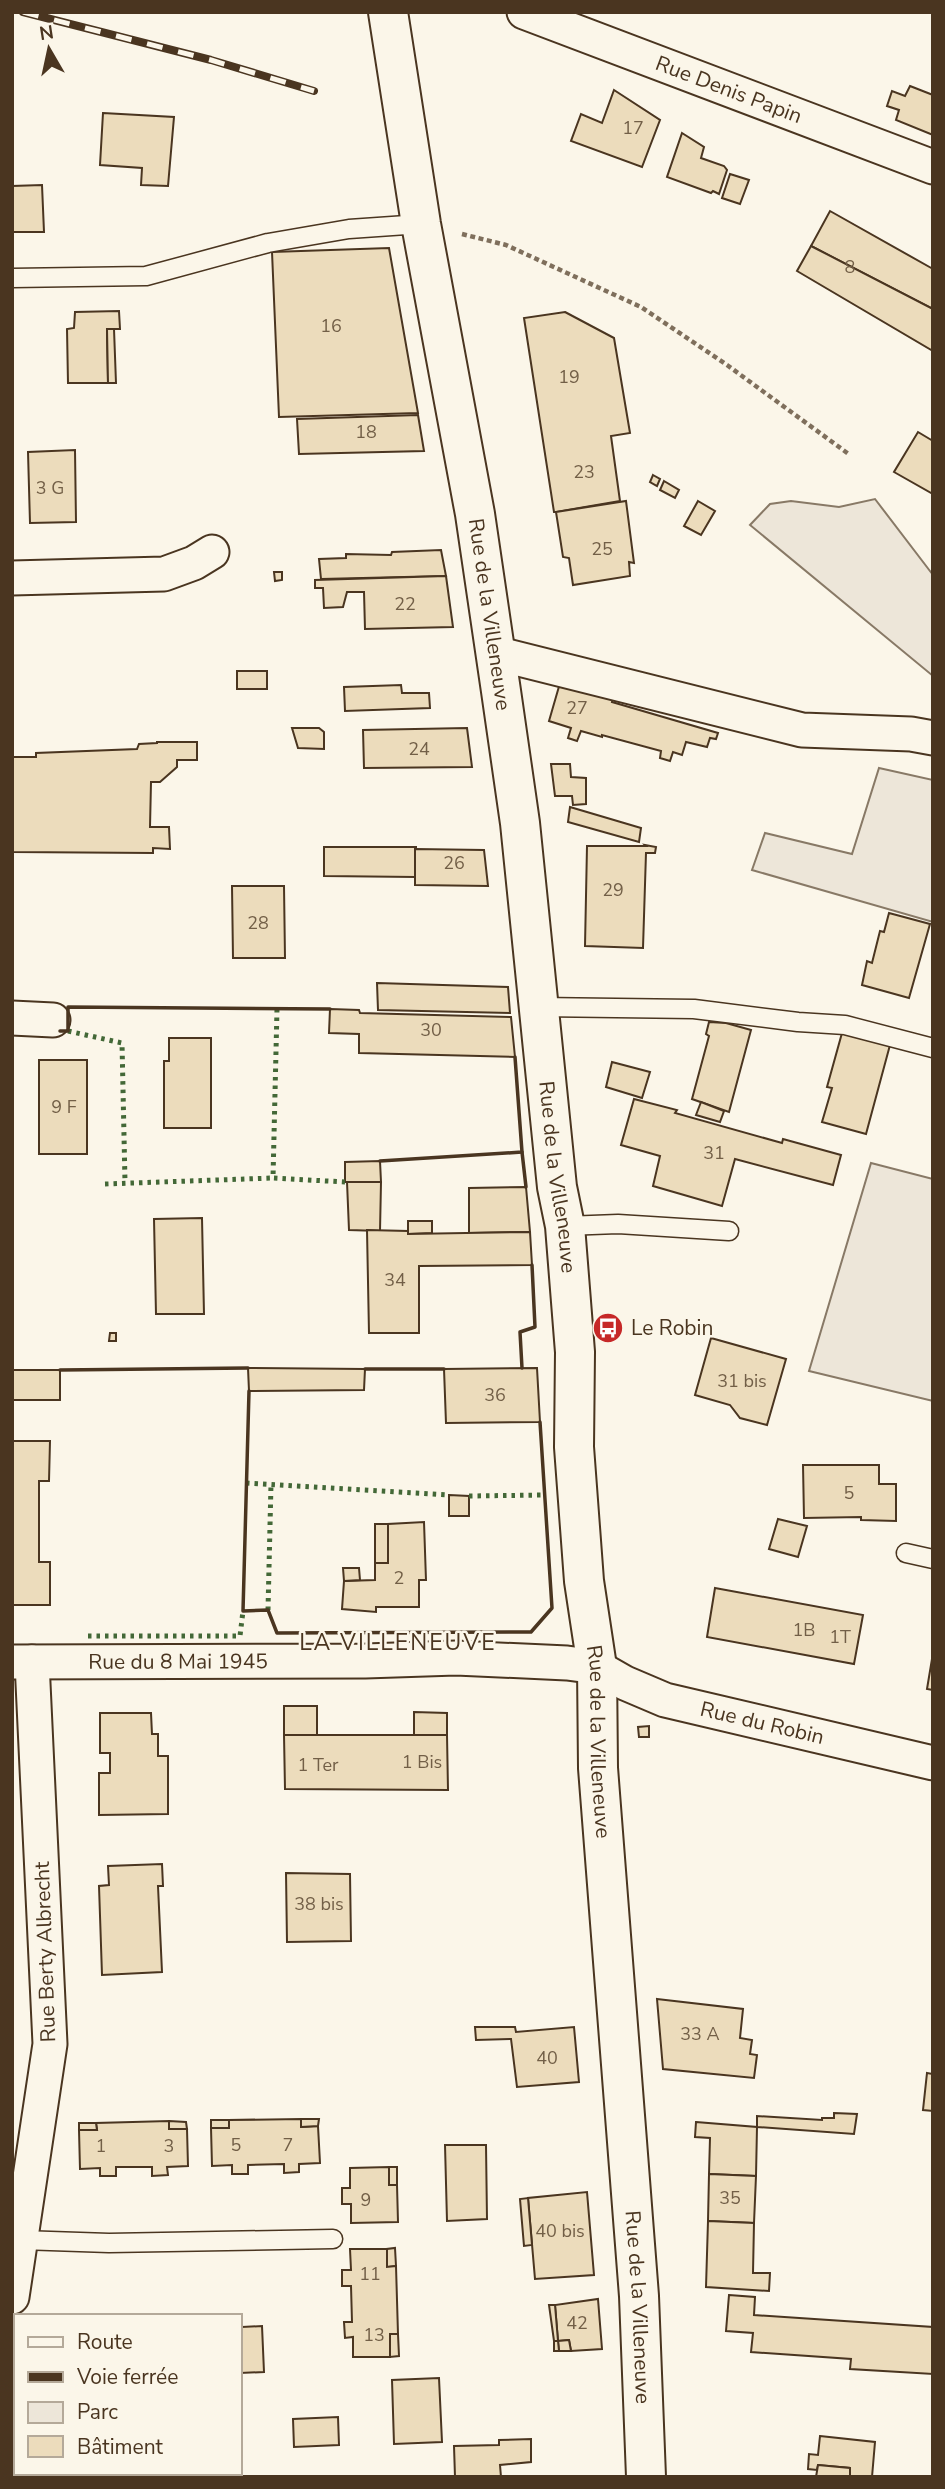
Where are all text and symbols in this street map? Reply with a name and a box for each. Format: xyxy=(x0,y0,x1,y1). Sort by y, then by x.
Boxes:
north arrow xyxy=(14,14,84,84)
text: N xyxy=(37,19,56,47)
street label: Rue Denis Papin xyxy=(652,49,806,130)
house number: 17 xyxy=(622,116,644,140)
house number: 8 xyxy=(845,255,855,279)
house number: 16 xyxy=(320,314,342,338)
house number: 19 xyxy=(558,365,580,389)
house number: 18 xyxy=(355,420,377,444)
house number: 23 xyxy=(573,460,595,484)
house number: 3 G xyxy=(36,476,64,500)
street label: Rue de la Villeneuve xyxy=(462,517,518,712)
house number: 25 xyxy=(591,537,613,561)
house number: 22 xyxy=(394,592,416,616)
house number: 27 xyxy=(566,696,588,720)
house number: 24 xyxy=(408,737,430,761)
house number: 26 xyxy=(443,851,465,875)
house number: 29 xyxy=(602,878,624,902)
house number: 28 xyxy=(247,911,269,935)
house number: 30 xyxy=(420,1018,442,1042)
street label: Rue de la Villeneuve xyxy=(532,1080,583,1274)
house number: 9 F xyxy=(51,1095,77,1119)
house number: 31 xyxy=(703,1141,725,1165)
house number: 34 xyxy=(384,1268,406,1292)
bus stop icon: Le Robin xyxy=(591,1311,625,1345)
place label: Le Robin xyxy=(631,1314,713,1342)
house number: 31 bis xyxy=(717,1369,767,1393)
house number: 36 xyxy=(484,1383,506,1407)
house number: 5 xyxy=(844,1481,854,1505)
house number: 2 xyxy=(394,1566,404,1590)
house number: 1B xyxy=(793,1618,815,1642)
house number: 1T xyxy=(829,1625,851,1649)
district label: LA VILLENEUVE xyxy=(299,1627,497,1658)
street label: Rue de la Villeneuve xyxy=(580,1643,617,1839)
street label: Rue du 8 Mai 1945 xyxy=(88,1647,268,1676)
street label: Rue du Robin xyxy=(697,1695,827,1751)
house number: 1 Bis xyxy=(402,1750,442,1774)
house number: 1 Ter xyxy=(298,1753,339,1777)
street label: Rue Berty Albrecht xyxy=(28,1860,62,2043)
house number: 38 bis xyxy=(294,1892,344,1916)
house number: 33 A xyxy=(680,2022,720,2046)
house number: 40 xyxy=(536,2046,558,2070)
house number: 5 xyxy=(231,2133,241,2157)
house number: 7 xyxy=(283,2133,293,2157)
house number: 1 xyxy=(96,2134,106,2158)
house number: 3 xyxy=(164,2134,174,2158)
house number: 35 xyxy=(719,2186,741,2210)
house number: 9 xyxy=(361,2188,371,2212)
street label: Rue de la Villeneuve xyxy=(618,2209,657,2404)
house number: 40 bis xyxy=(535,2219,585,2243)
house number: 11 xyxy=(359,2262,381,2286)
house number: 42 xyxy=(566,2311,588,2335)
legend xyxy=(14,2314,242,2475)
house number: 13 xyxy=(363,2323,385,2347)
text: Route xyxy=(77,2328,133,2356)
text: Voie ferrée xyxy=(76,2363,178,2391)
text: Parc xyxy=(77,2398,118,2426)
text: Bâtiment xyxy=(77,2433,164,2461)

